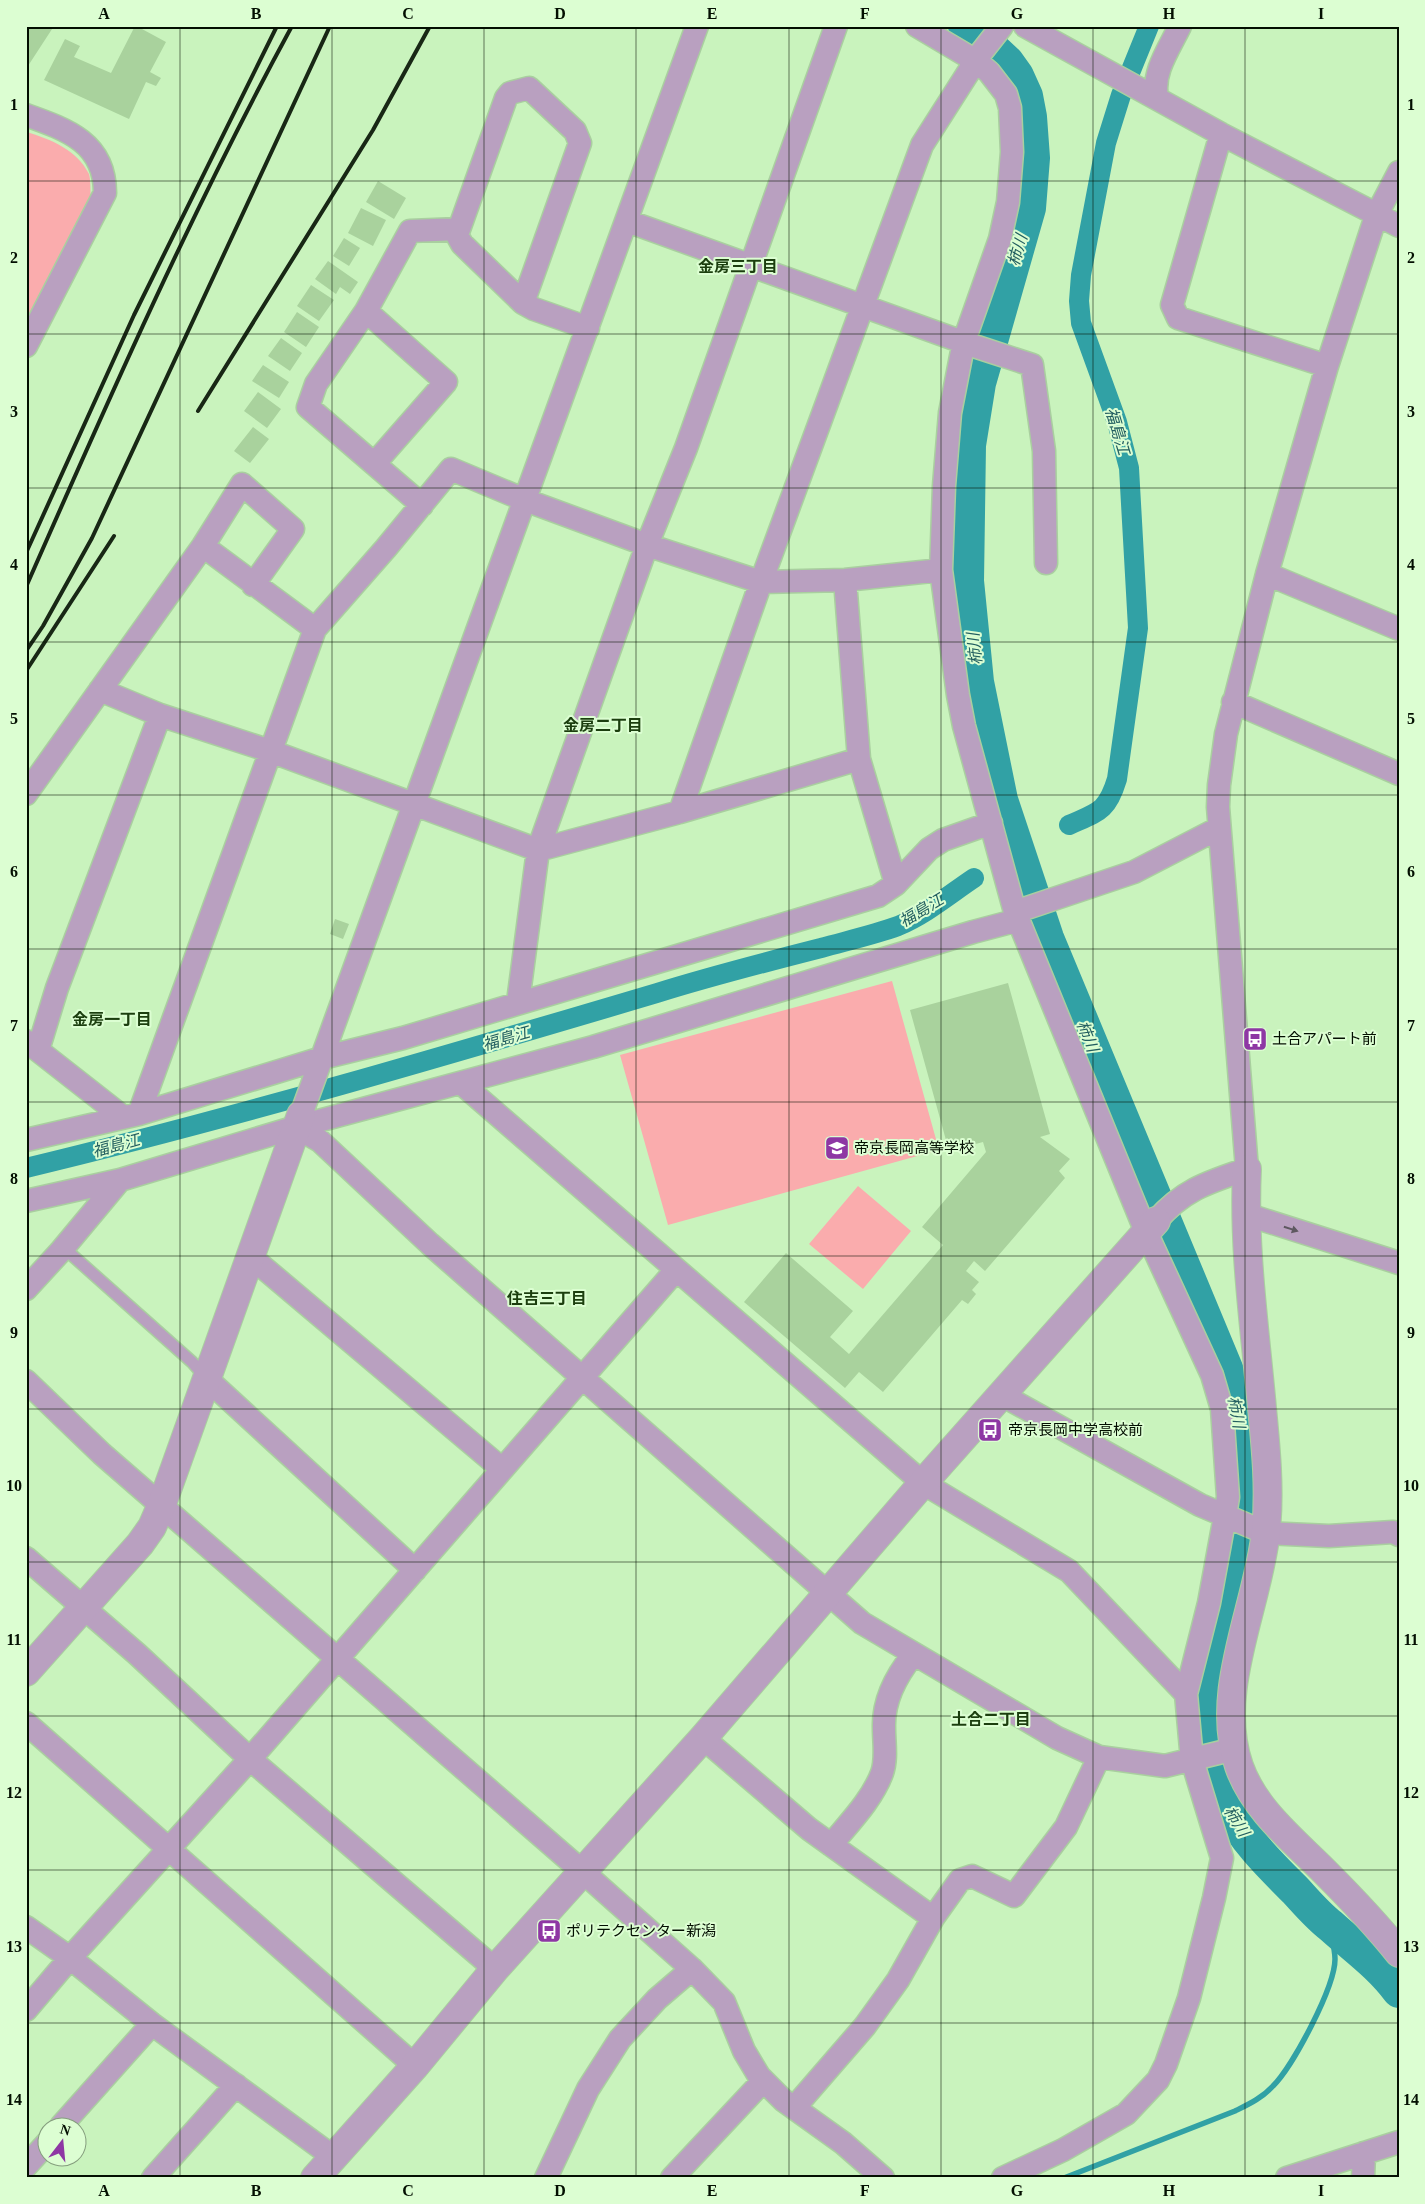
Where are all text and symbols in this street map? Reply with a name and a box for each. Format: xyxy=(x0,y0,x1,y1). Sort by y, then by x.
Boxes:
text: A xyxy=(98,5,110,22)
text: B xyxy=(251,5,262,22)
text: C xyxy=(402,5,414,22)
text: D xyxy=(554,5,566,22)
text: E xyxy=(707,5,717,22)
text: F xyxy=(860,5,870,22)
text: G xyxy=(1011,5,1024,22)
text: H xyxy=(1163,5,1176,22)
text: I xyxy=(1318,5,1324,22)
text: 1 xyxy=(10,96,18,113)
text: 1 xyxy=(1407,96,1415,113)
water label: 柿川 xyxy=(1005,230,1031,268)
text: 2 xyxy=(10,249,18,266)
text: 2 xyxy=(1407,249,1415,266)
district label: 金房三丁目 xyxy=(698,258,778,275)
text: 3 xyxy=(10,403,18,420)
text: 3 xyxy=(1407,403,1415,420)
water label: 福島江 xyxy=(1102,406,1133,458)
text: 4 xyxy=(10,556,18,573)
text: 4 xyxy=(1407,556,1415,573)
water label: 柿川 xyxy=(964,630,985,666)
text: 5 xyxy=(10,710,18,727)
text: 5 xyxy=(1407,710,1415,727)
district label: 金房二丁目 xyxy=(563,717,643,734)
text: 6 xyxy=(10,863,18,880)
text: 6 xyxy=(1407,863,1415,880)
water label: 福島江 xyxy=(896,890,948,930)
district label: 金房一丁目 xyxy=(72,1011,152,1028)
text: 7 xyxy=(10,1017,18,1034)
text: 7 xyxy=(1407,1017,1415,1034)
water label: 柿川 xyxy=(1074,1018,1102,1056)
water label: 福島江 xyxy=(481,1023,533,1053)
bus stop icon: 土合アパート前 xyxy=(1242,1026,1268,1052)
place label: 土合アパート前 xyxy=(1272,1031,1377,1047)
water label: 福島江 xyxy=(91,1131,143,1160)
school or university icon: 帝京長岡高等学校 xyxy=(824,1135,850,1161)
place label: 帝京長岡高等学校 xyxy=(854,1140,974,1156)
text: 8 xyxy=(10,1170,18,1187)
text: 8 xyxy=(1407,1170,1415,1187)
one-way arrow xyxy=(1284,1225,1299,1233)
district label: 住吉三丁目 xyxy=(506,1290,587,1307)
text: 9 xyxy=(10,1324,18,1341)
text: 9 xyxy=(1407,1324,1415,1341)
water label: 柿川 xyxy=(1225,1395,1248,1431)
bus stop icon: 帝京長岡中学高校前 xyxy=(977,1417,1003,1443)
place label: 帝京長岡中学高校前 xyxy=(1008,1422,1143,1438)
text: 10 xyxy=(6,1477,22,1494)
text: 10 xyxy=(1403,1477,1419,1494)
text: 11 xyxy=(6,1631,22,1648)
text: 11 xyxy=(1403,1631,1419,1648)
district label: 土合二丁目 xyxy=(951,1711,1031,1728)
text: 12 xyxy=(6,1784,22,1801)
text: 12 xyxy=(1403,1784,1419,1801)
water label: 柿川 xyxy=(1221,1803,1253,1841)
bus stop icon: ポリテクセンター新潟 xyxy=(536,1918,562,1944)
place label: ポリテクセンター新潟 xyxy=(566,1923,716,1939)
text: 13 xyxy=(6,1938,22,1955)
text: 13 xyxy=(1403,1938,1419,1955)
text: 14 xyxy=(6,2091,22,2108)
text: 14 xyxy=(1403,2091,1419,2108)
north arrow xyxy=(38,2116,88,2166)
text: N xyxy=(59,2121,72,2139)
text: A xyxy=(98,2182,110,2199)
text: B xyxy=(251,2182,262,2199)
text: C xyxy=(402,2182,414,2199)
text: D xyxy=(554,2182,566,2199)
text: E xyxy=(707,2182,717,2199)
text: F xyxy=(860,2182,870,2199)
text: G xyxy=(1011,2182,1024,2199)
text: H xyxy=(1163,2182,1176,2199)
text: I xyxy=(1318,2182,1324,2199)

